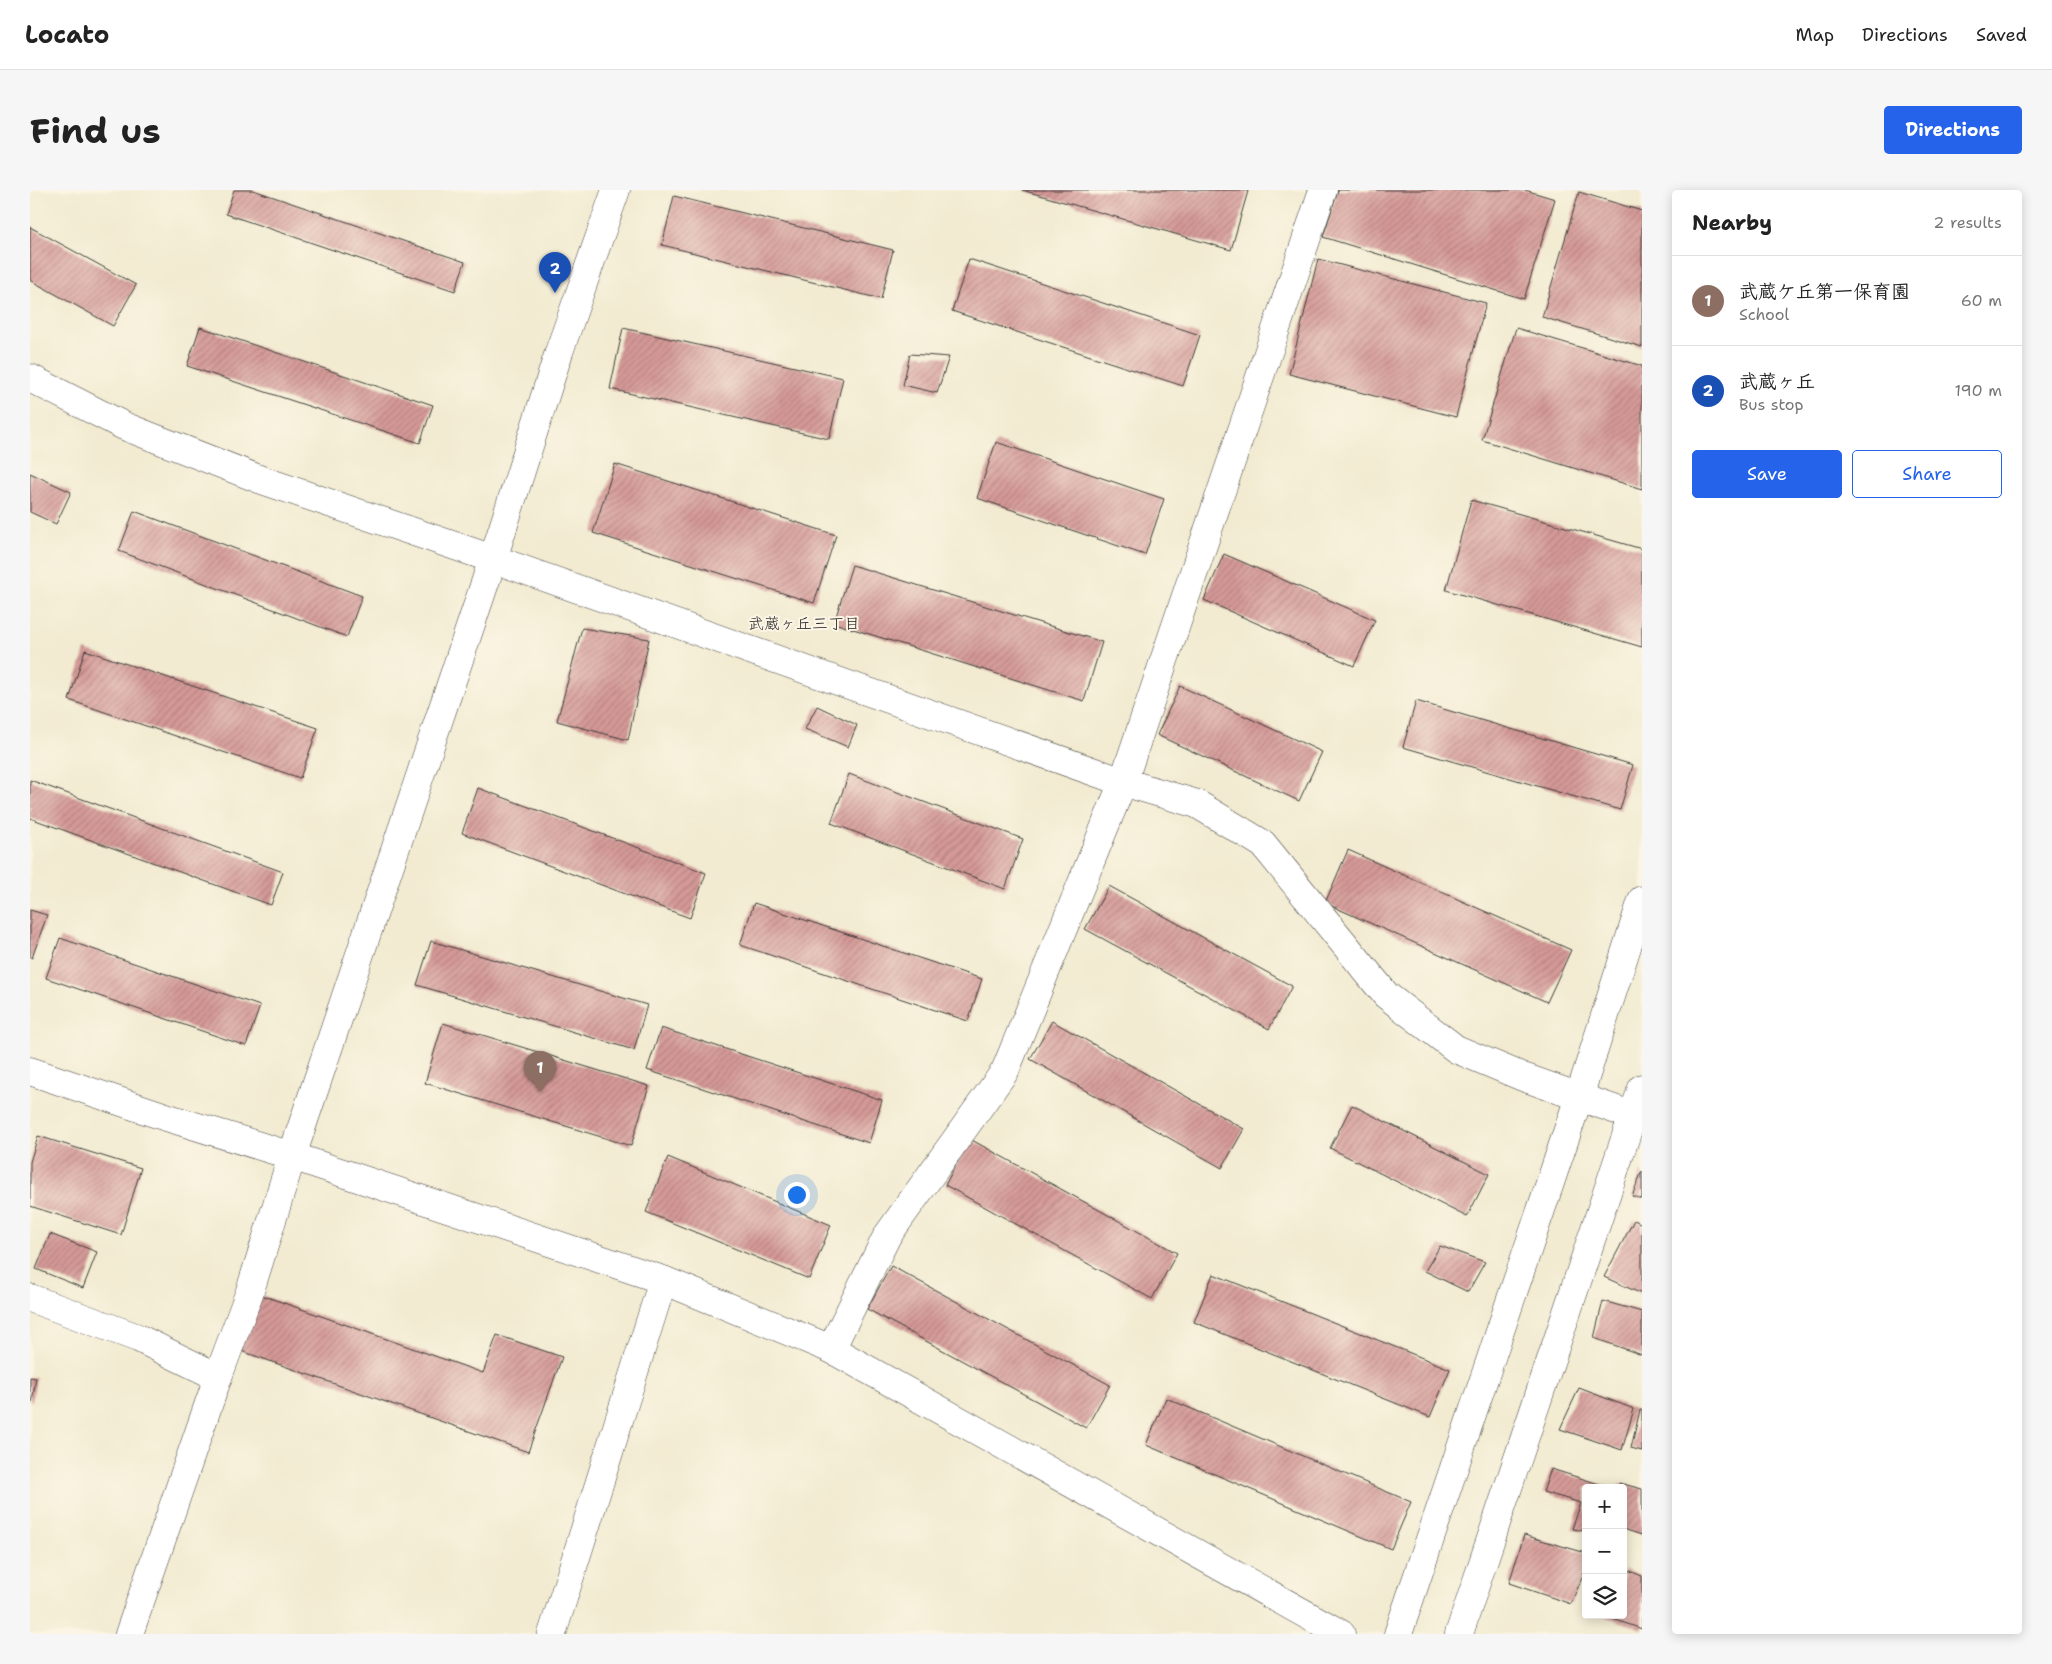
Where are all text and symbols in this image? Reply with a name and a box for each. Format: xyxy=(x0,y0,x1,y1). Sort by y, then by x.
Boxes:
text: Locato xyxy=(25,19,109,51)
text: Map xyxy=(1796,23,1834,47)
text: Directions xyxy=(1862,23,1948,47)
text: Saved xyxy=(1976,23,2027,47)
button: Directions xyxy=(1884,106,2022,154)
text: Find us xyxy=(30,107,161,154)
text: Nearby xyxy=(1692,209,1772,237)
text: 2 results xyxy=(1933,212,2002,233)
pin: 2 xyxy=(539,252,571,293)
text: 武蔵ケ丘第一保育園 xyxy=(1739,279,1910,304)
text: 1 xyxy=(1704,290,1712,311)
text: 60 m xyxy=(1961,290,2002,311)
text: School xyxy=(1739,304,1789,325)
text: 武蔵ヶ丘 xyxy=(1739,369,1815,394)
text: 2 xyxy=(1702,380,1714,401)
text: 190 m xyxy=(1955,380,2002,401)
text: Bus stop xyxy=(1739,394,1804,415)
button: Save xyxy=(1692,450,1842,498)
button: Share xyxy=(1852,450,2002,498)
district label: 武蔵ヶ丘三丁目 xyxy=(748,613,860,634)
pin: 1 xyxy=(524,1051,556,1092)
your location xyxy=(784,1182,810,1208)
map controls xyxy=(1582,1484,1627,1619)
button: + xyxy=(1582,1484,1627,1529)
button: − xyxy=(1582,1529,1627,1574)
button: layers xyxy=(1582,1574,1627,1619)

